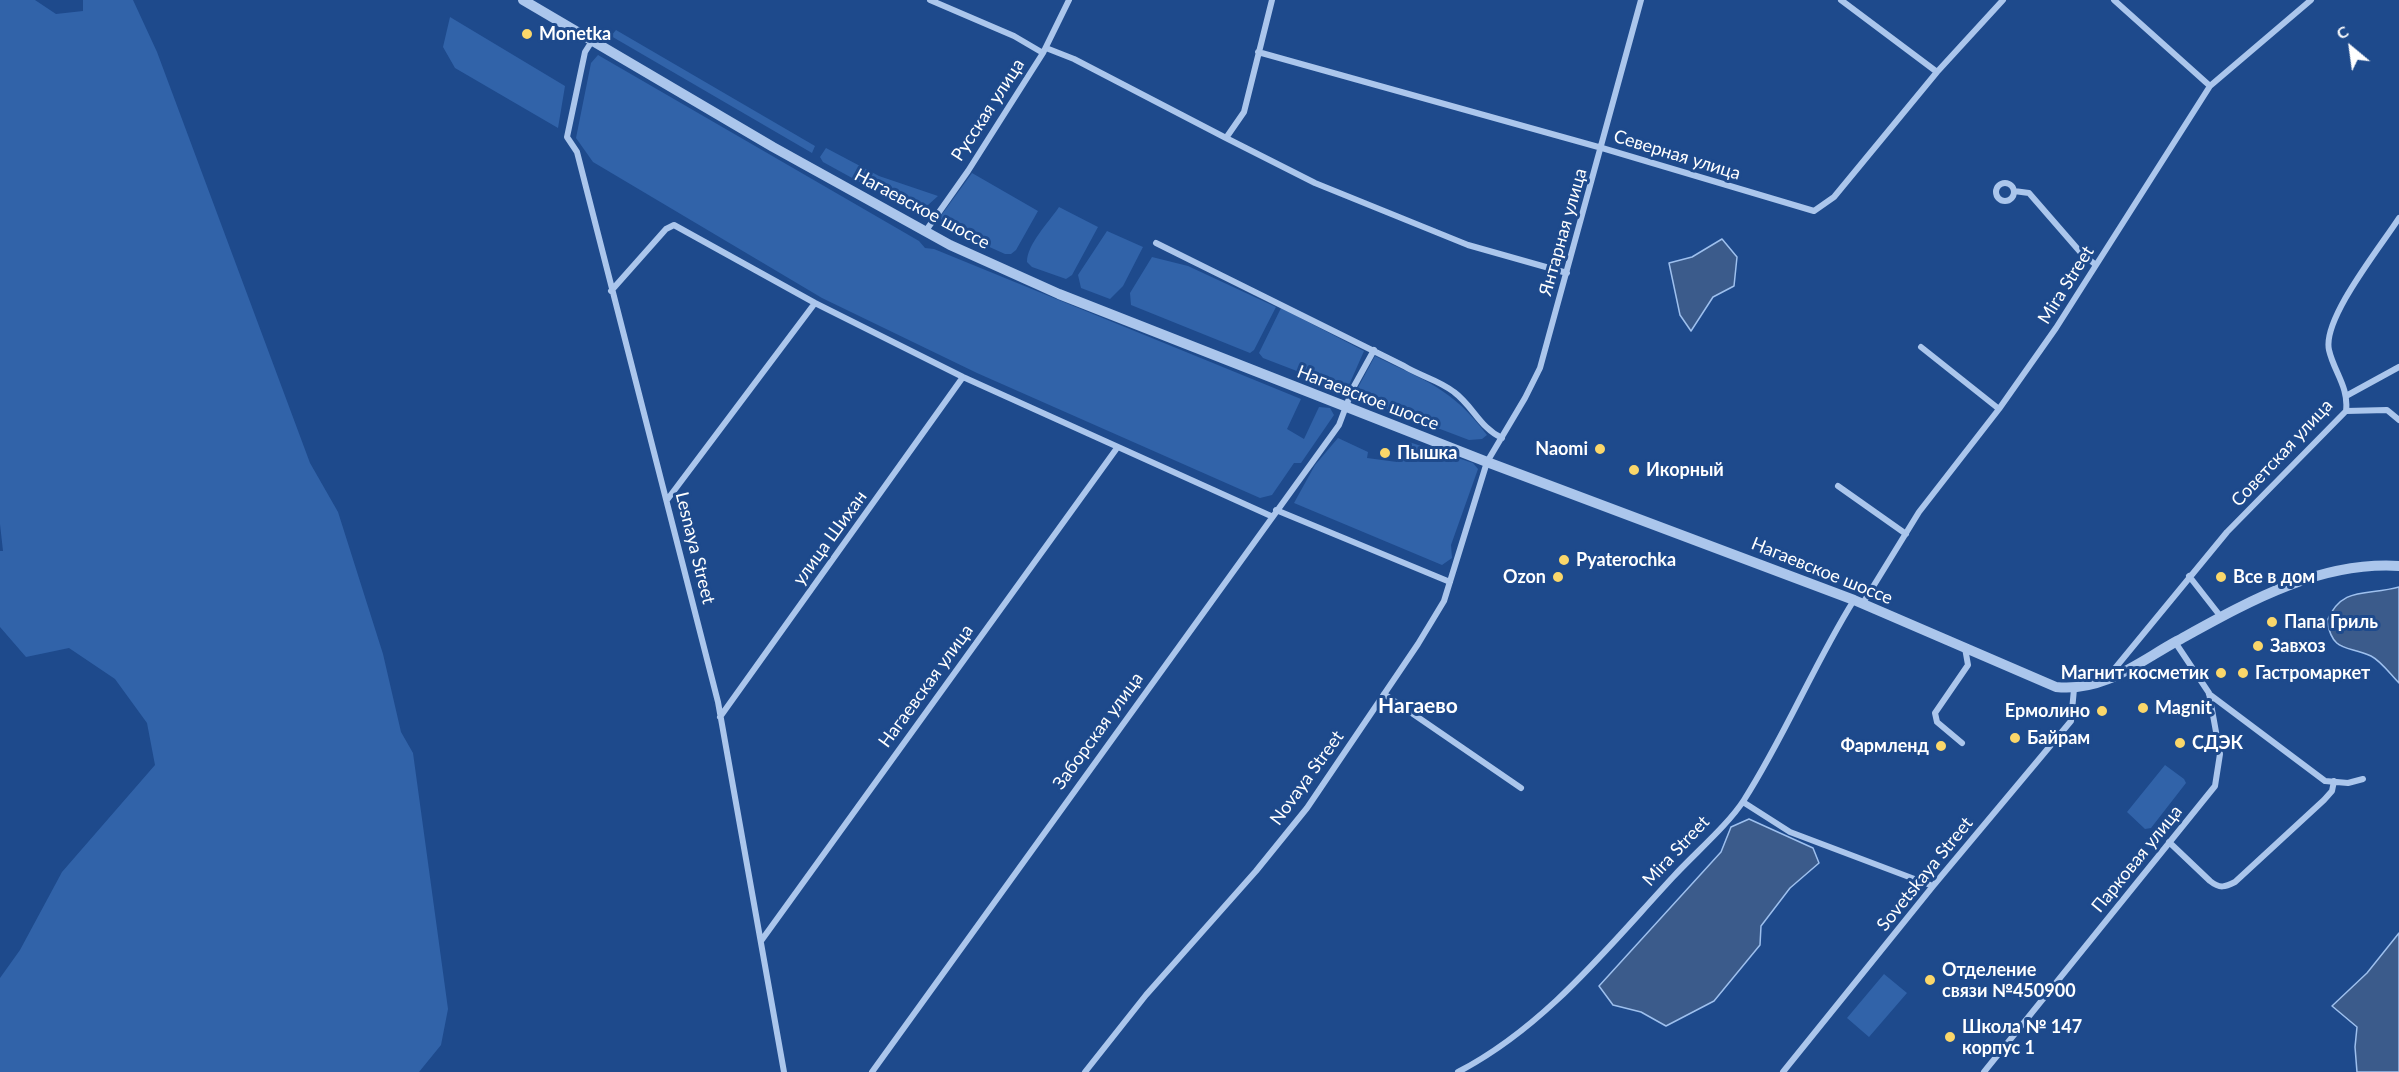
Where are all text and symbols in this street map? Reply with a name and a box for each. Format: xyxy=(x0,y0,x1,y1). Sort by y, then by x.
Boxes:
north arrow xyxy=(2321,18,2381,78)
text: С xyxy=(2333,21,2351,43)
place label: Monetka xyxy=(539,23,611,45)
marker: Monetka xyxy=(520,27,534,41)
street label: Русская улица xyxy=(947,55,1029,165)
street label: Северная улица xyxy=(1611,125,1743,185)
street label: Нагаевское шоссе xyxy=(851,164,993,254)
street label: Янтарная улица xyxy=(1534,166,1592,298)
street label: Mira Street xyxy=(2033,242,2099,328)
street label: Нагаевское шоссе xyxy=(1294,361,1442,435)
street label: Советская улица xyxy=(2227,395,2337,511)
place label: Naomi xyxy=(1535,438,1588,460)
place label: Пышка xyxy=(1397,442,1458,464)
marker: Naomi xyxy=(1593,442,1607,456)
marker: Пышка xyxy=(1378,446,1392,460)
place label: Икорный xyxy=(1646,459,1724,481)
marker: Икорный xyxy=(1627,463,1641,477)
street label: улица Шихан xyxy=(789,487,871,589)
street label: Lesnaya Street xyxy=(671,490,719,606)
street label: Нагаевское шоссе xyxy=(1748,533,1896,609)
place label: Pyaterochka xyxy=(1576,549,1676,571)
marker: Pyaterochka xyxy=(1557,553,1571,567)
place label: Ozon xyxy=(1503,566,1546,588)
place label: Все в дом xyxy=(2233,566,2315,588)
marker: Ozon xyxy=(1551,570,1565,584)
marker: Все в дом xyxy=(2214,570,2228,584)
place label: Папа Гриль xyxy=(2284,611,2378,633)
marker: Папа Гриль xyxy=(2265,615,2279,629)
street label: Нагаевская улица xyxy=(874,620,978,752)
place label: Завхоз xyxy=(2270,635,2326,657)
marker: Завхоз xyxy=(2251,639,2265,653)
place label: Магнит косметик xyxy=(2061,662,2209,684)
place label: Гастромаркет xyxy=(2255,662,2370,684)
marker: Магнит косметик xyxy=(2214,666,2228,680)
marker: Гастромаркет xyxy=(2236,666,2250,680)
street label: Заборская улица xyxy=(1048,668,1148,794)
district label: Нагаево xyxy=(1378,693,1458,719)
place label: Magnit xyxy=(2155,697,2212,719)
place label: Ермолино xyxy=(2005,700,2090,722)
marker: Magnit xyxy=(2136,701,2150,715)
marker: Ермолино xyxy=(2095,704,2109,718)
street label: Novaya Street xyxy=(1266,727,1348,829)
place label: Байрам xyxy=(2027,727,2090,749)
marker: Байрам xyxy=(2008,731,2022,745)
place label: СДЭК xyxy=(2192,732,2243,754)
place label: Фармленд xyxy=(1840,735,1929,757)
marker: СДЭК xyxy=(2173,736,2187,750)
marker: Фармленд xyxy=(1934,739,1948,753)
street label: Парковая улица xyxy=(2087,801,2187,917)
street label: Mira Street xyxy=(1638,811,1714,891)
street label: Sovetskaya Street xyxy=(1872,813,1978,935)
place label: Отделение связи №450900 xyxy=(1942,959,2076,1002)
marker: Отделение связи №450900 xyxy=(1923,973,1937,987)
place label: Школа № 147 корпус 1 xyxy=(1962,1016,2082,1058)
marker: Школа № 147 корпус 1 xyxy=(1943,1030,1957,1044)

